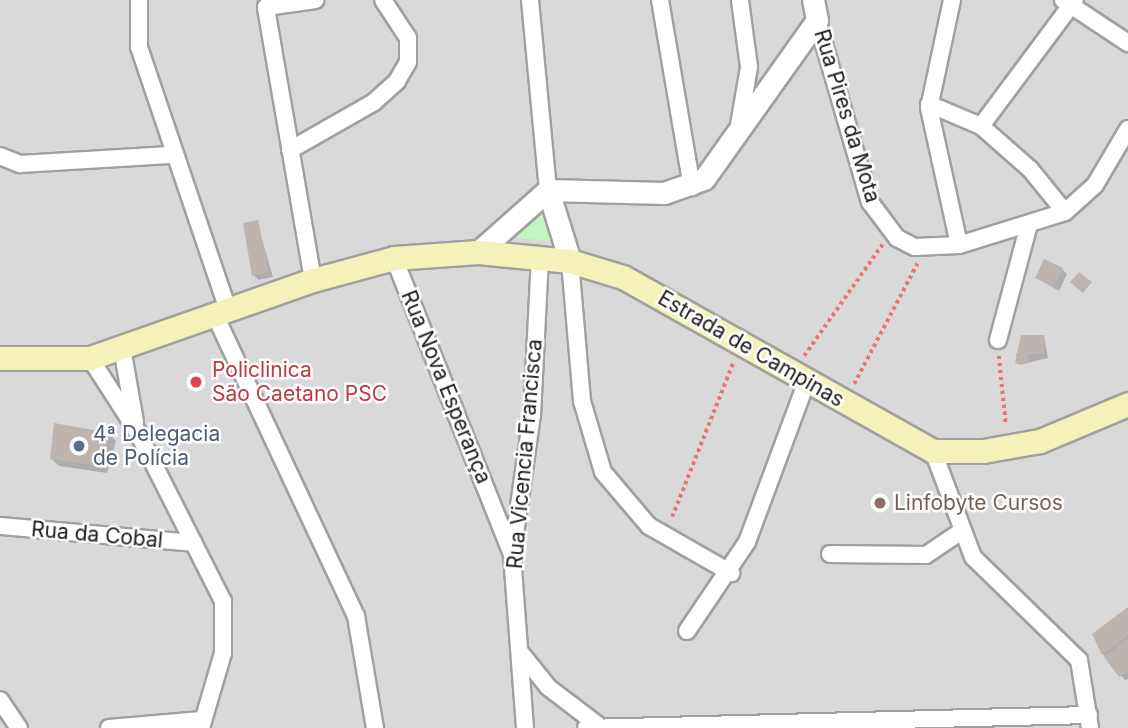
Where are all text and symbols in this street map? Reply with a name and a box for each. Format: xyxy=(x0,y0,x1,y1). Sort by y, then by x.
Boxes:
street label: Rua Pires da Mota xyxy=(809,26,885,206)
street label: Estrada de Campinas xyxy=(654,285,848,413)
street label: Rua Nova Esperança xyxy=(396,287,496,487)
street label: Rua Vicencia Francisca xyxy=(502,338,548,570)
place label: Policlinica São Caetano PSC xyxy=(212,357,387,407)
marker: Policlinica São Caetano PSC xyxy=(186,372,206,392)
place label: 4ª Delegacia de Polícia xyxy=(93,421,220,471)
marker: 4ª Delegacia de Polícia xyxy=(71,438,87,454)
place label: Linfobyte Cursos xyxy=(894,490,1063,516)
marker: Linfobyte Cursos xyxy=(872,495,888,511)
street label: Rua da Cobal xyxy=(30,517,164,553)

